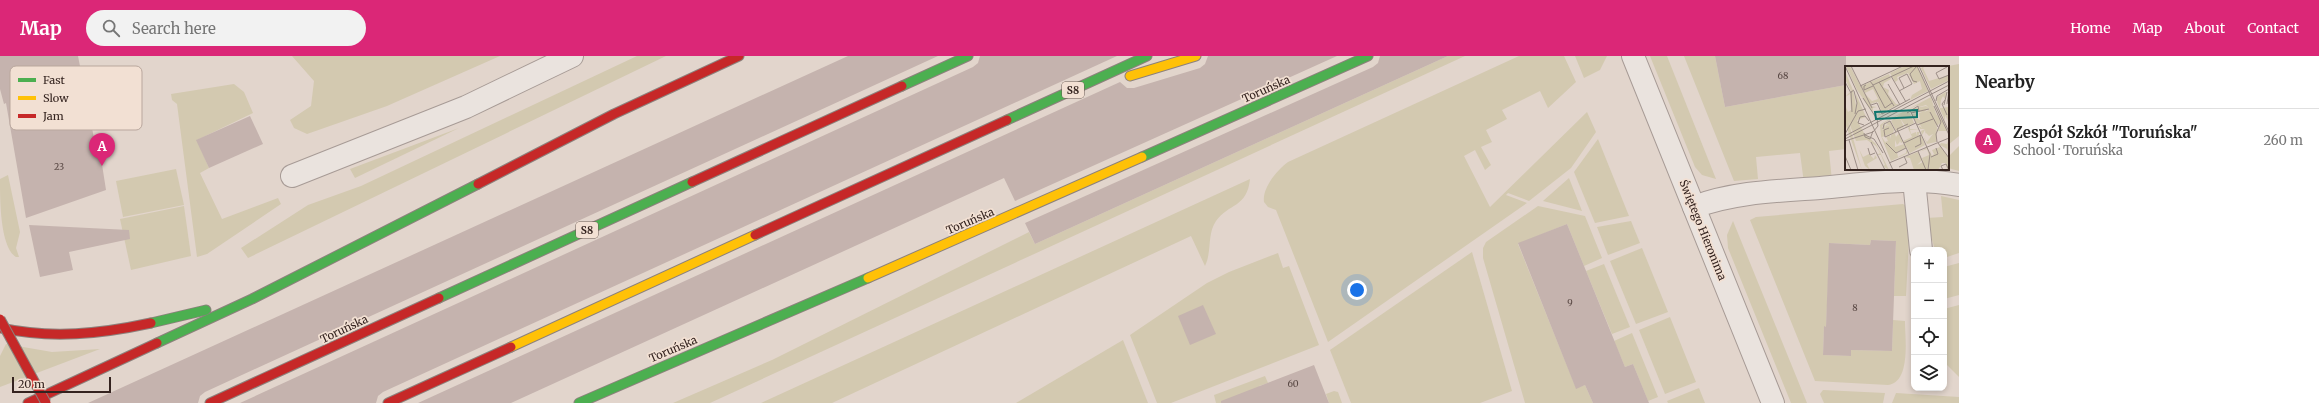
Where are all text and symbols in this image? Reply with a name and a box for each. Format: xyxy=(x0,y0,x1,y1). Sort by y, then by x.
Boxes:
search box xyxy=(86,10,366,46)
text: Map xyxy=(20,16,62,40)
icon: search xyxy=(100,17,122,39)
text: Search here xyxy=(132,19,216,38)
text: Home xyxy=(2070,19,2111,37)
text: Map xyxy=(2133,19,2162,37)
text: About xyxy=(2184,19,2225,37)
text: Contact xyxy=(2247,19,2299,37)
legend xyxy=(10,66,142,130)
inset map xyxy=(1845,66,1949,170)
house number: 68 xyxy=(1778,70,1788,81)
text: Nearby xyxy=(1975,71,2035,93)
street label: Toruńska xyxy=(1240,72,1292,106)
text: Fast xyxy=(43,73,66,87)
road number: S8 xyxy=(1062,82,1084,98)
text: Slow xyxy=(43,91,69,105)
text: Jam xyxy=(42,109,64,123)
text: Zespół Szkół "Toruńska" xyxy=(2013,123,2198,142)
text: A xyxy=(1983,132,1993,149)
text: 260 m xyxy=(2263,132,2303,149)
pin: A xyxy=(89,133,115,166)
text: School · Toruńska xyxy=(2013,142,2123,159)
house number: 23 xyxy=(54,161,64,172)
street label: Świętego Hieronima xyxy=(1676,178,1730,282)
street label: Toruńska xyxy=(944,205,996,237)
road number: S8 xyxy=(576,222,598,238)
map controls xyxy=(1911,247,1947,391)
button: + xyxy=(1911,247,1947,283)
your location xyxy=(1347,280,1367,300)
button: − xyxy=(1911,283,1947,319)
house number: 9 xyxy=(1567,297,1573,308)
house number: 8 xyxy=(1852,302,1858,313)
street label: Toruńska xyxy=(318,312,370,346)
button: locate xyxy=(1911,319,1947,355)
street label: Toruńska xyxy=(647,333,699,365)
button: layers xyxy=(1911,355,1947,391)
scale bar xyxy=(12,375,111,394)
text: 20 m xyxy=(18,377,45,391)
house number: 60 xyxy=(1287,378,1299,389)

